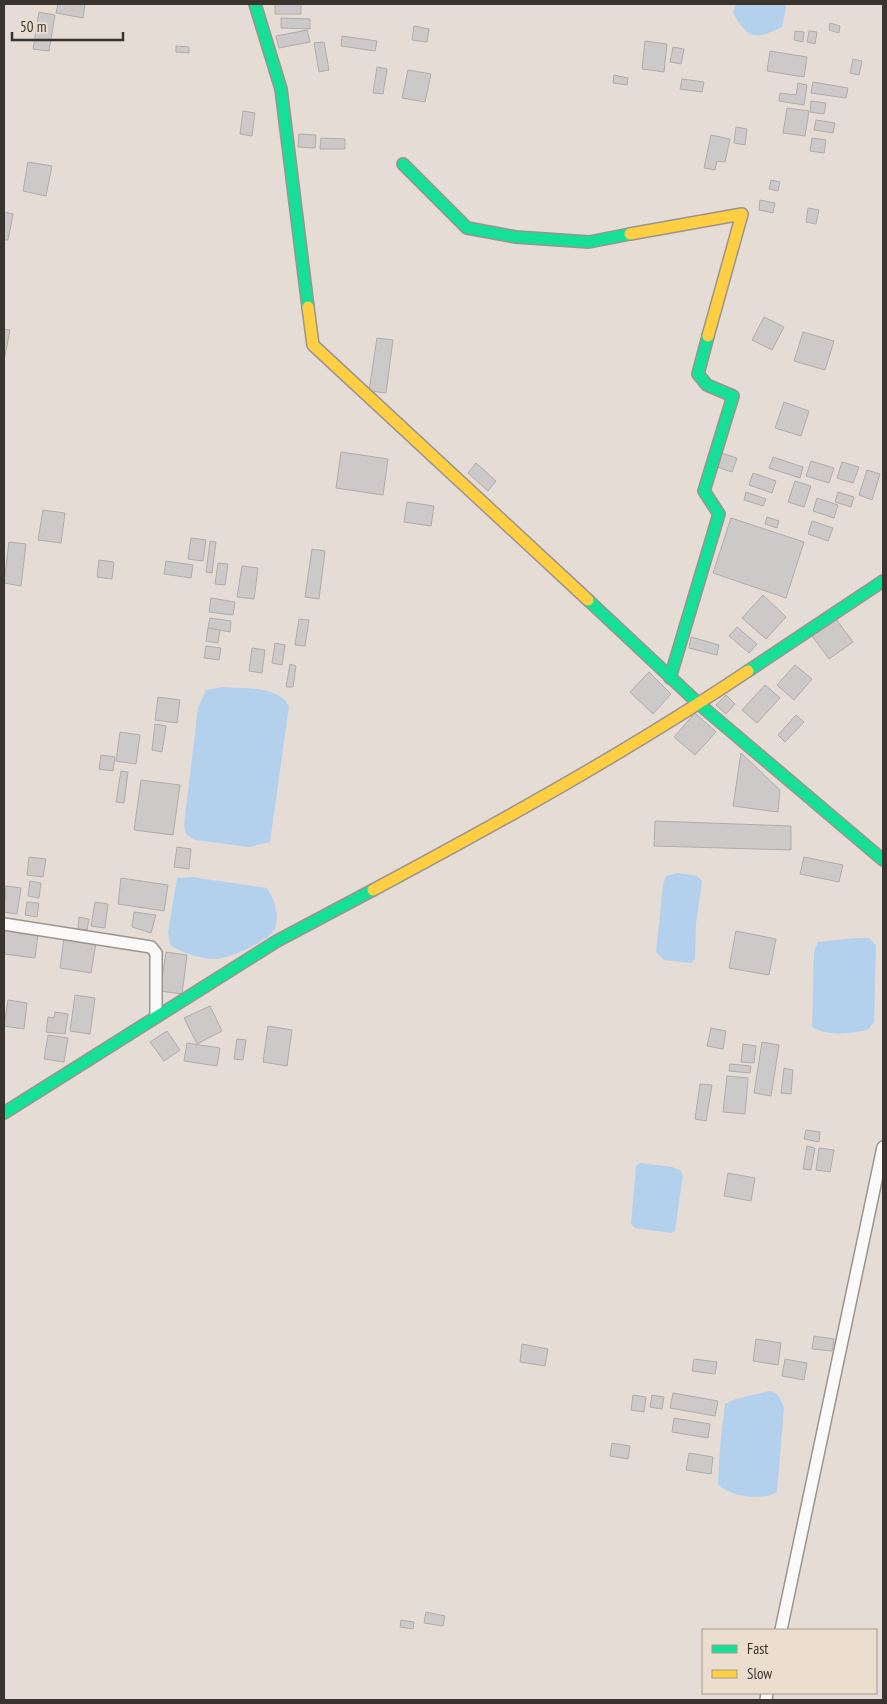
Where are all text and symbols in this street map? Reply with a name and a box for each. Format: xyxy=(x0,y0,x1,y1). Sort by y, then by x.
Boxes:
scale bar xyxy=(12,10,124,42)
text: 50 m xyxy=(20,17,46,36)
legend xyxy=(702,1629,877,1694)
text: Fast xyxy=(747,1639,768,1658)
text: Slow xyxy=(747,1664,772,1683)

